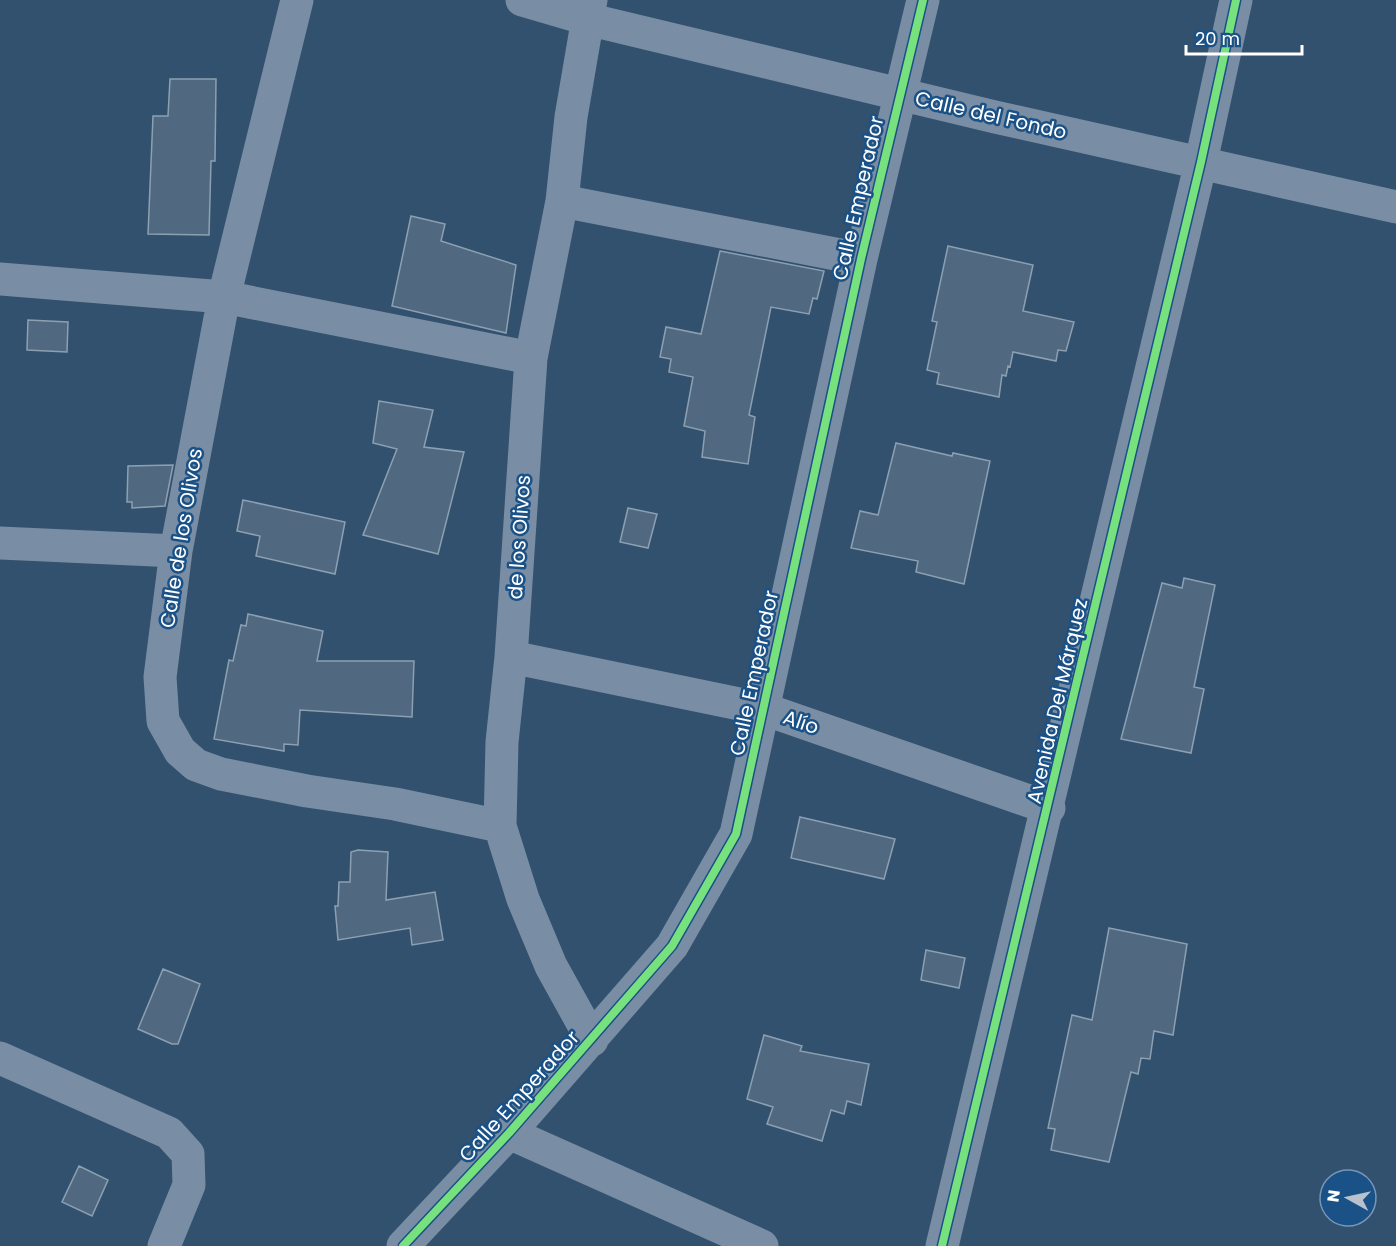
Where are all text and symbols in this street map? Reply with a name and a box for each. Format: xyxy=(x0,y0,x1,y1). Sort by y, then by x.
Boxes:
scale bar xyxy=(1186,18,1302,56)
text: 20 m xyxy=(1195,26,1240,51)
street label: Calle del Fondo xyxy=(912,84,1070,146)
street label: Calle Emperador xyxy=(825,113,891,283)
street label: Calle de los Olivos xyxy=(153,446,209,630)
street label: de los Olivos xyxy=(501,474,537,600)
street label: Calle Emperador xyxy=(723,588,785,758)
street label: Avenida Del Márquez xyxy=(1020,596,1094,806)
street label: Alío xyxy=(779,703,823,741)
street label: Calle Emperador xyxy=(452,1024,586,1168)
north arrow xyxy=(1318,1168,1378,1228)
text: N xyxy=(1321,1188,1346,1204)

